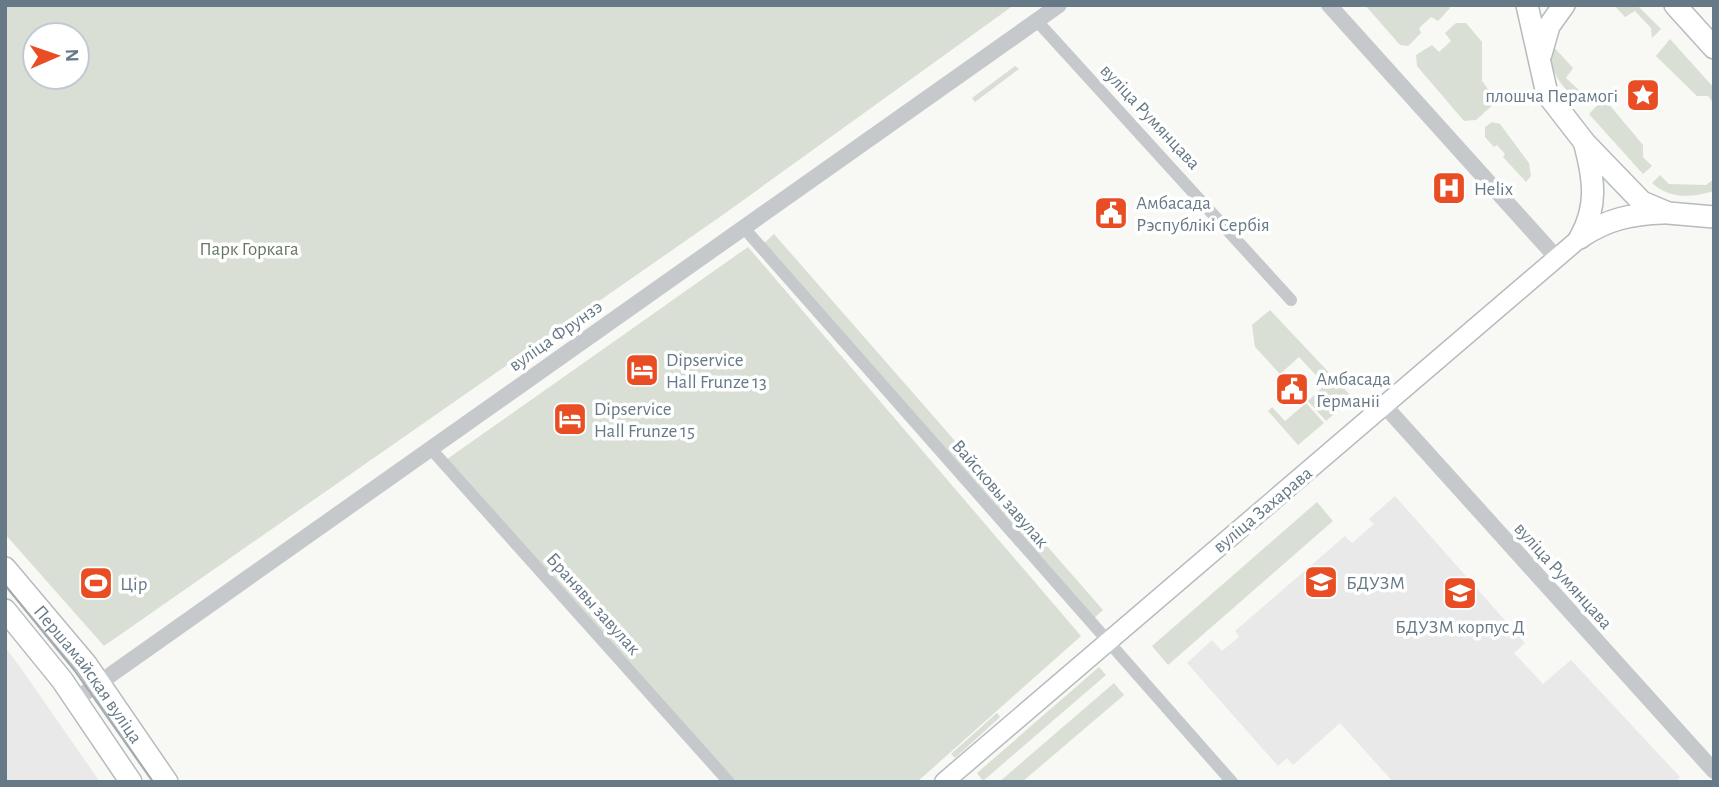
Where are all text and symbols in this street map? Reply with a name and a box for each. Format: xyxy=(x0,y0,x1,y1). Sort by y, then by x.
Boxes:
north arrow xyxy=(21,21,91,91)
text: N xyxy=(62,49,81,62)
street label: вуліца Румянцава xyxy=(1096,61,1204,174)
place icon: плошча Перамогі xyxy=(1624,76,1662,114)
place label: плошча Перамогі xyxy=(1485,87,1618,106)
hospital icon: Helix xyxy=(1430,169,1468,207)
place label: Helix xyxy=(1474,180,1513,199)
public building icon: Амбасада Рэспублікі Сербія xyxy=(1092,194,1130,232)
place label: Амбасада Рэспублікі Сербія xyxy=(1136,194,1270,235)
park label: Парк Горкага xyxy=(199,240,299,259)
street label: вуліца Фрунзэ xyxy=(506,297,606,375)
hotel icon: Dipservice Hall Frunze 13 xyxy=(623,351,661,389)
place label: Dipservice Hall Frunze 13 xyxy=(666,351,767,392)
public building icon: Амбасада Германіі xyxy=(1273,370,1311,408)
place label: Амбасада Германіі xyxy=(1316,370,1391,411)
hotel icon: Dipservice Hall Frunze 15 xyxy=(551,400,589,438)
place label: Dipservice Hall Frunze 15 xyxy=(594,400,695,441)
street label: Вайсковы завулак xyxy=(948,436,1052,552)
street label: вуліца Захарава xyxy=(1210,463,1316,557)
street label: вуліца Румянцава xyxy=(1510,519,1616,633)
street label: Бранявы завулак xyxy=(542,549,644,659)
school or university icon: БДУЗМ xyxy=(1302,563,1340,601)
sports icon: Цір xyxy=(77,564,115,602)
place label: БДУЗМ xyxy=(1346,574,1405,593)
school or university icon: БДУЗМ корпус Д xyxy=(1441,574,1479,612)
place label: Цір xyxy=(120,575,147,594)
street label: Першамайская вуліца xyxy=(30,602,146,747)
place label: БДУЗМ корпус Д xyxy=(1395,618,1525,637)

